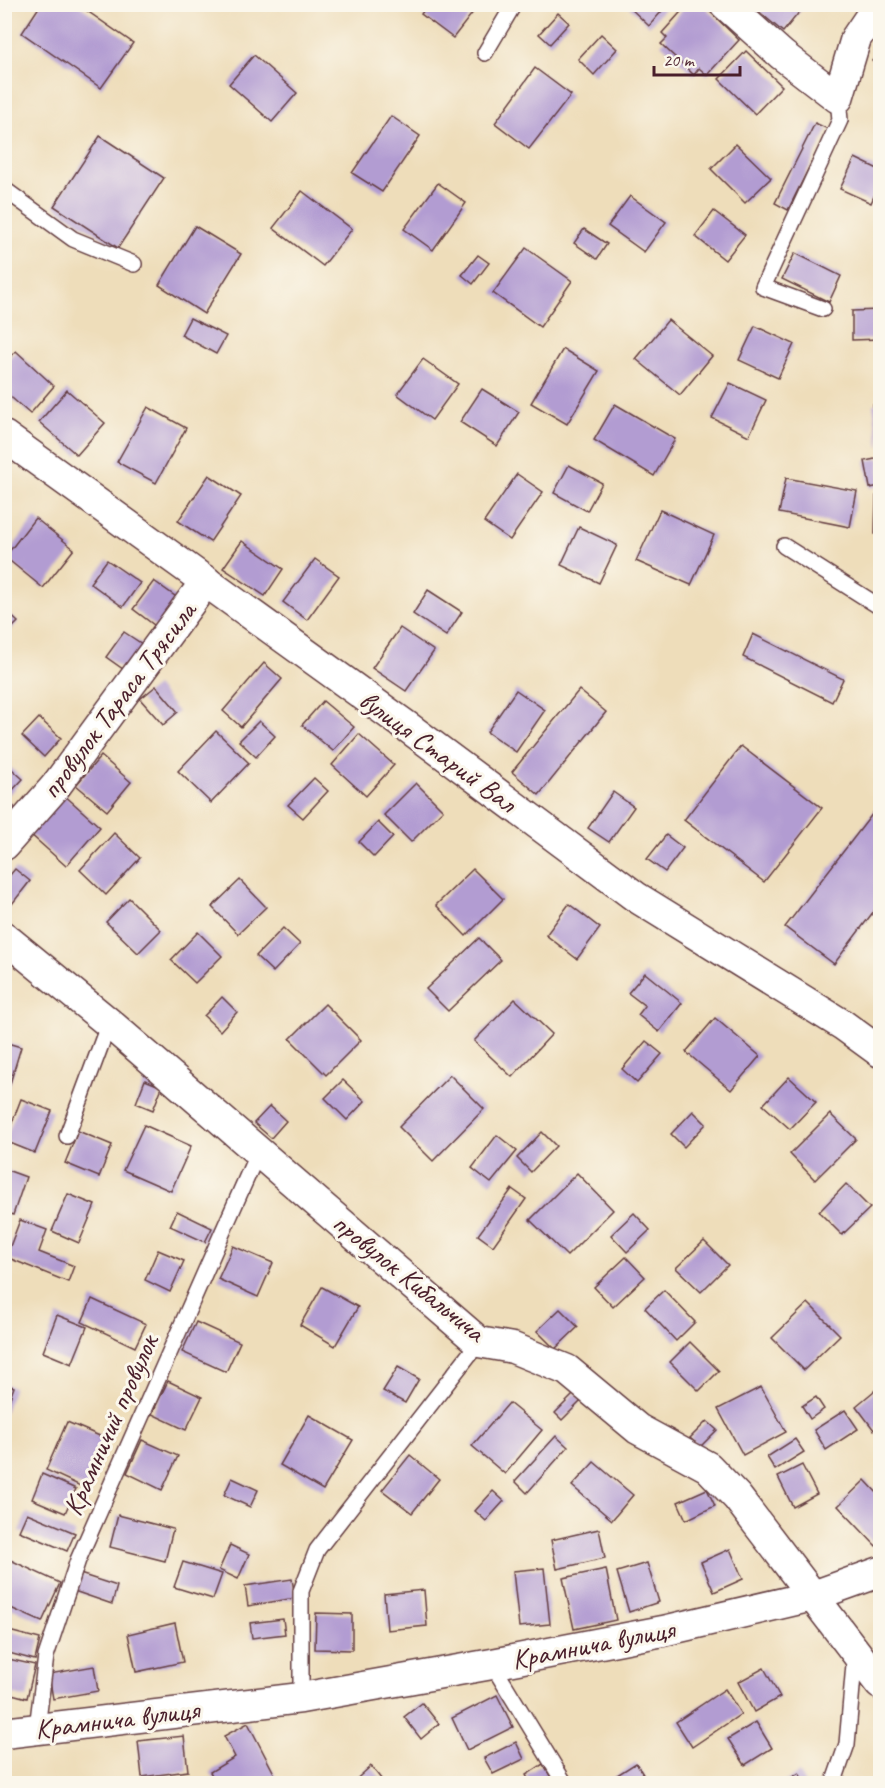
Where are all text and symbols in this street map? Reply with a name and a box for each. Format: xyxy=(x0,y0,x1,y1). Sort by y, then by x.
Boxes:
scale bar xyxy=(654,39,740,77)
text: 20 m xyxy=(663,49,696,71)
street label: провулок Тараса Трясила xyxy=(33,593,205,805)
street label: вулиця Старий Вал xyxy=(353,682,525,821)
street label: провулок Кибальчича xyxy=(326,1205,494,1350)
street label: Крамничий провулок xyxy=(55,1327,167,1521)
street label: Крамнича вулиця xyxy=(509,1611,680,1677)
street label: Крамнича вулиця xyxy=(33,1691,203,1746)

